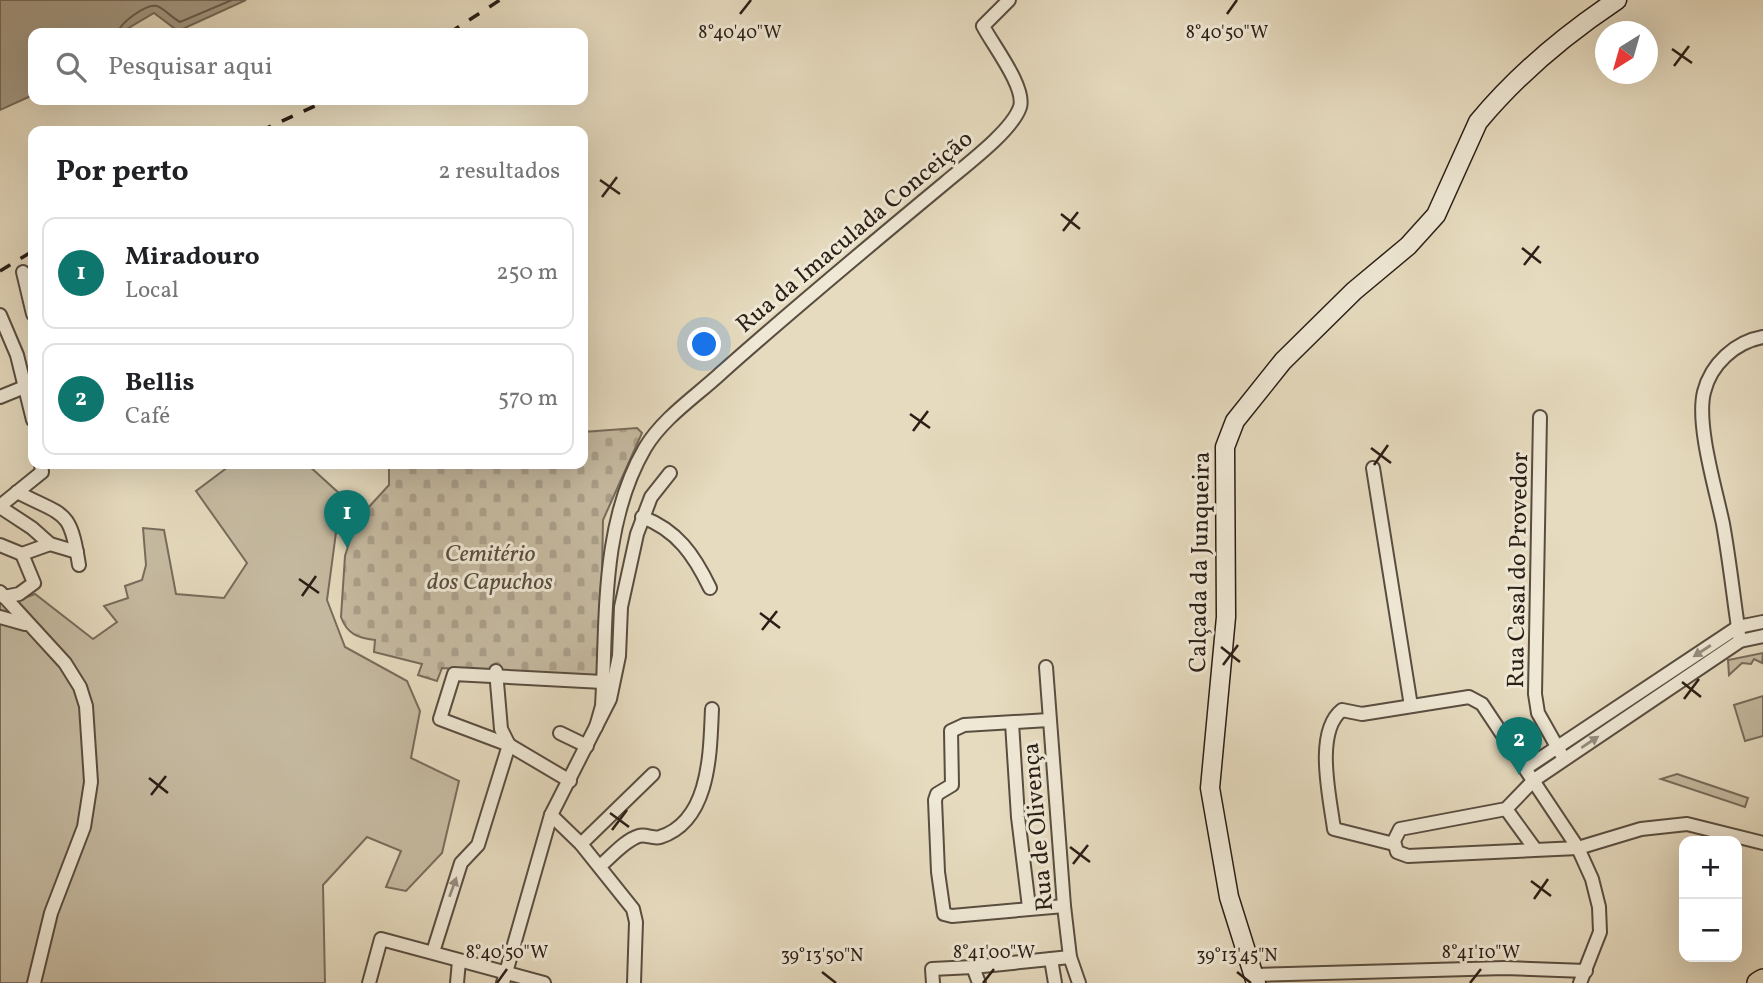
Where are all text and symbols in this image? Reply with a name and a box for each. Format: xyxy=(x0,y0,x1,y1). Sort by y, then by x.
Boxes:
text: 8°40'40"W xyxy=(698,21,782,46)
text: 8°40'50"W xyxy=(1186,21,1268,46)
north arrow xyxy=(1595,21,1658,84)
search box xyxy=(28,28,588,105)
icon: search xyxy=(52,48,90,86)
text: Pesquisar aqui xyxy=(108,49,273,85)
street label: Rua da Imaculada Conceição xyxy=(729,123,981,342)
text: Por perto xyxy=(56,151,189,193)
text: 2 resultados xyxy=(438,156,560,188)
text: Miradouro xyxy=(125,239,260,275)
text: 1 xyxy=(76,257,86,289)
text: 250 m xyxy=(496,257,558,289)
text: Local xyxy=(125,275,179,307)
your location xyxy=(687,327,721,361)
text: Bellis xyxy=(125,365,195,401)
text: 2 xyxy=(75,383,87,415)
text: 570 m xyxy=(498,383,558,415)
text: Café xyxy=(125,401,170,433)
street label: Calçada da Junqueira xyxy=(1182,451,1220,673)
street label: Rua Casal do Provedor xyxy=(1500,452,1538,688)
pin: 1 xyxy=(324,490,370,548)
park label: Cemitério dos Capuchos xyxy=(427,538,553,600)
one-way arrow xyxy=(1693,644,1712,657)
pin: 2 xyxy=(1496,717,1542,775)
one-way arrow xyxy=(1580,735,1600,748)
street label: Rua de Olivença xyxy=(1015,741,1063,913)
map controls xyxy=(1679,836,1742,962)
button: + xyxy=(1679,836,1742,899)
one-way arrow xyxy=(447,876,458,897)
button: − xyxy=(1679,899,1742,962)
text: 8°40'50"W xyxy=(466,941,548,966)
text: 8°41'00"W xyxy=(953,941,1035,966)
text: 8°41'10"W xyxy=(1442,941,1520,966)
text: 39°13'50"N xyxy=(781,944,863,969)
text: 39°13'45"N xyxy=(1196,944,1278,969)

